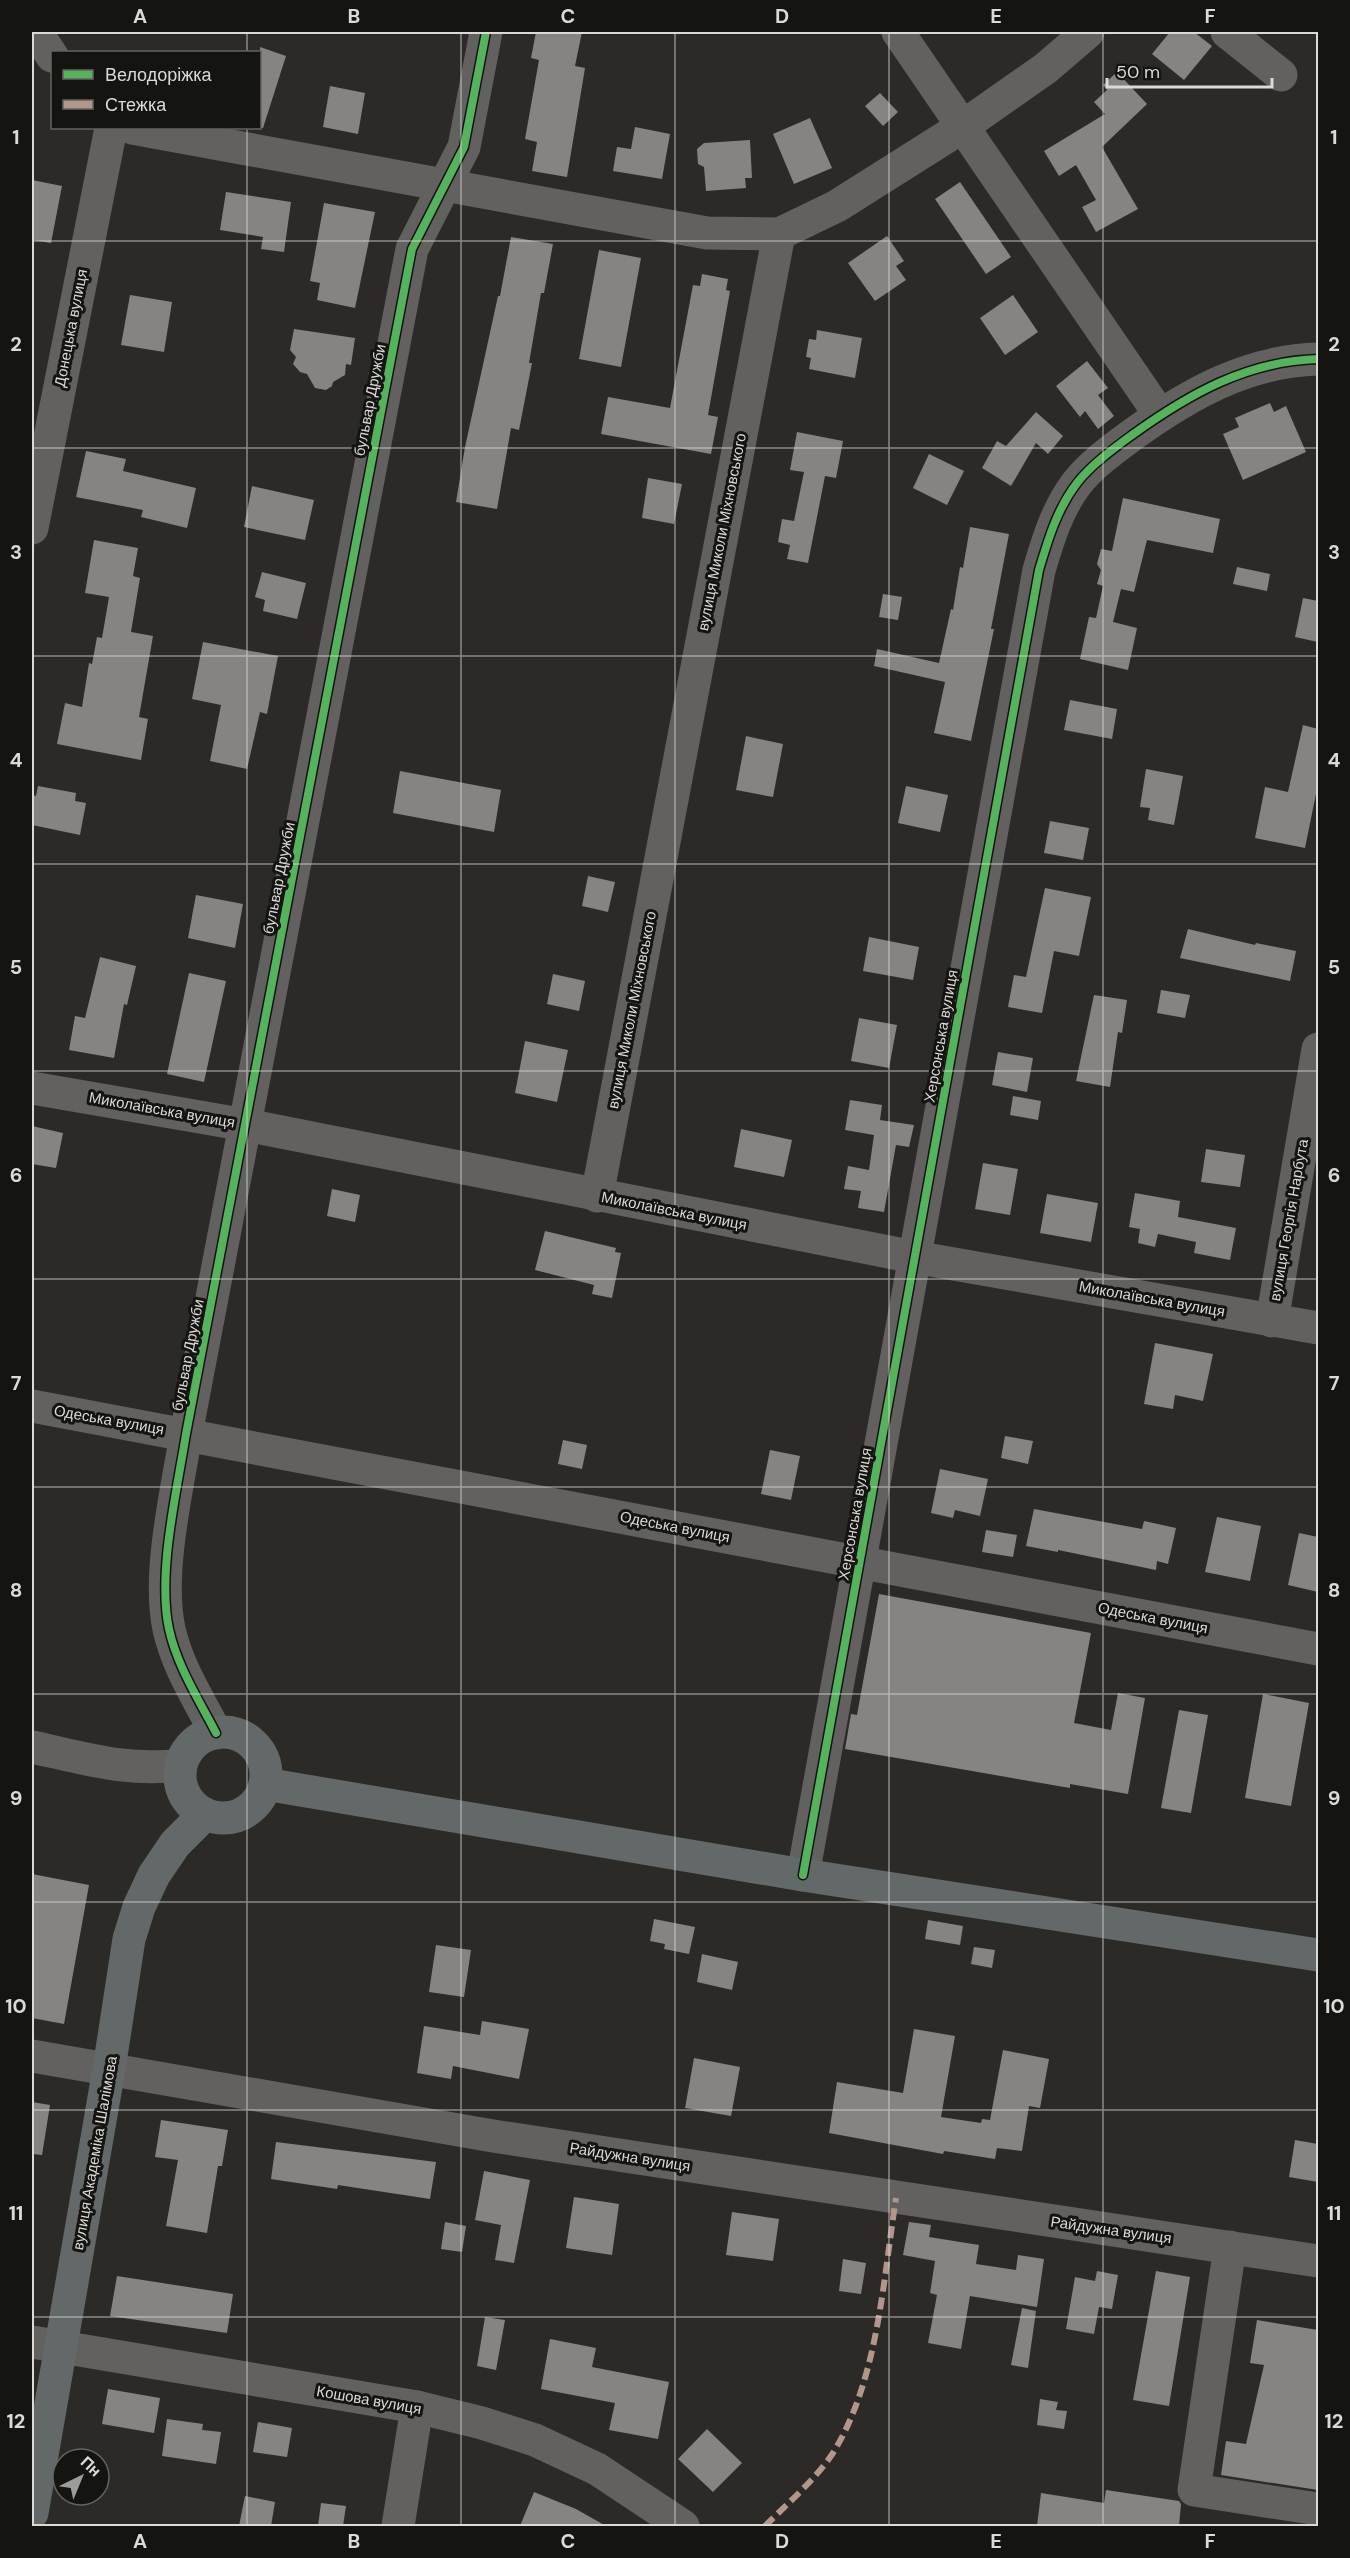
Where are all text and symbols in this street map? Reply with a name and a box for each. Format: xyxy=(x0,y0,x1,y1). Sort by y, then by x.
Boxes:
text: A xyxy=(133,3,147,29)
text: B xyxy=(348,3,360,29)
text: C xyxy=(561,3,575,29)
text: D xyxy=(775,3,789,29)
text: E xyxy=(990,3,1002,29)
text: F xyxy=(1204,3,1216,29)
legend xyxy=(51,51,261,129)
scale bar xyxy=(1107,51,1272,89)
text: 50 m xyxy=(1116,60,1160,84)
text: Велодоріжка xyxy=(105,63,213,87)
text: Стежка xyxy=(105,93,167,117)
text: 1 xyxy=(12,124,20,150)
text: 1 xyxy=(1330,124,1338,150)
street label: Донецька вулиця xyxy=(50,267,92,389)
text: 2 xyxy=(10,331,22,357)
text: 2 xyxy=(1328,331,1340,357)
street label: бульвар Дружби xyxy=(349,342,391,458)
street label: вулиця Миколи Міхновського xyxy=(693,431,751,633)
text: 3 xyxy=(10,539,22,565)
text: 3 xyxy=(1328,539,1340,565)
text: 4 xyxy=(10,747,23,773)
text: 4 xyxy=(1328,747,1341,773)
street label: бульвар Дружби xyxy=(258,820,300,936)
street label: вулиця Миколи Міхновського xyxy=(603,909,661,1111)
text: 5 xyxy=(10,954,22,980)
text: 5 xyxy=(1328,954,1340,980)
street label: Херсонська вулиця xyxy=(920,968,962,1104)
street label: Миколаївська вулиця xyxy=(87,1087,237,1133)
street label: вулиця Георгія Нарбута xyxy=(1265,1137,1313,1303)
text: 6 xyxy=(10,1162,22,1188)
text: 6 xyxy=(1328,1162,1340,1188)
street label: Миколаївська вулиця xyxy=(600,1187,748,1235)
street label: Миколаївська вулиця xyxy=(1077,1276,1227,1322)
street label: бульвар Дружби xyxy=(167,1297,209,1413)
text: 7 xyxy=(11,1370,22,1396)
text: 7 xyxy=(1329,1370,1340,1396)
street label: Одеська вулиця xyxy=(52,1400,166,1440)
street label: Херсонська вулиця xyxy=(834,1446,876,1582)
street label: Одеська вулиця xyxy=(618,1507,732,1547)
text: 8 xyxy=(10,1577,22,1603)
text: 8 xyxy=(1328,1577,1340,1603)
street label: Одеська вулиця xyxy=(1096,1598,1210,1638)
text: 9 xyxy=(10,1785,22,1811)
text: 9 xyxy=(1328,1785,1340,1811)
text: 10 xyxy=(5,1993,27,2019)
text: 10 xyxy=(1323,1993,1345,2019)
street label: вулиця Академіка Шалімова xyxy=(68,2054,122,2252)
street label: Райдужна вулиця xyxy=(568,2138,692,2176)
text: 11 xyxy=(9,2200,23,2226)
text: 11 xyxy=(1327,2200,1341,2226)
street label: Райдужна вулиця xyxy=(1049,2212,1173,2248)
street label: Кошова вулиця xyxy=(315,2381,423,2419)
text: 12 xyxy=(7,2408,25,2434)
text: 12 xyxy=(1325,2408,1343,2434)
north arrow xyxy=(51,2447,111,2507)
text: Пн xyxy=(76,2451,106,2481)
text: A xyxy=(133,2528,147,2554)
text: B xyxy=(348,2528,360,2554)
text: C xyxy=(561,2528,575,2554)
text: D xyxy=(775,2528,789,2554)
text: E xyxy=(990,2528,1002,2554)
text: F xyxy=(1204,2528,1216,2554)

